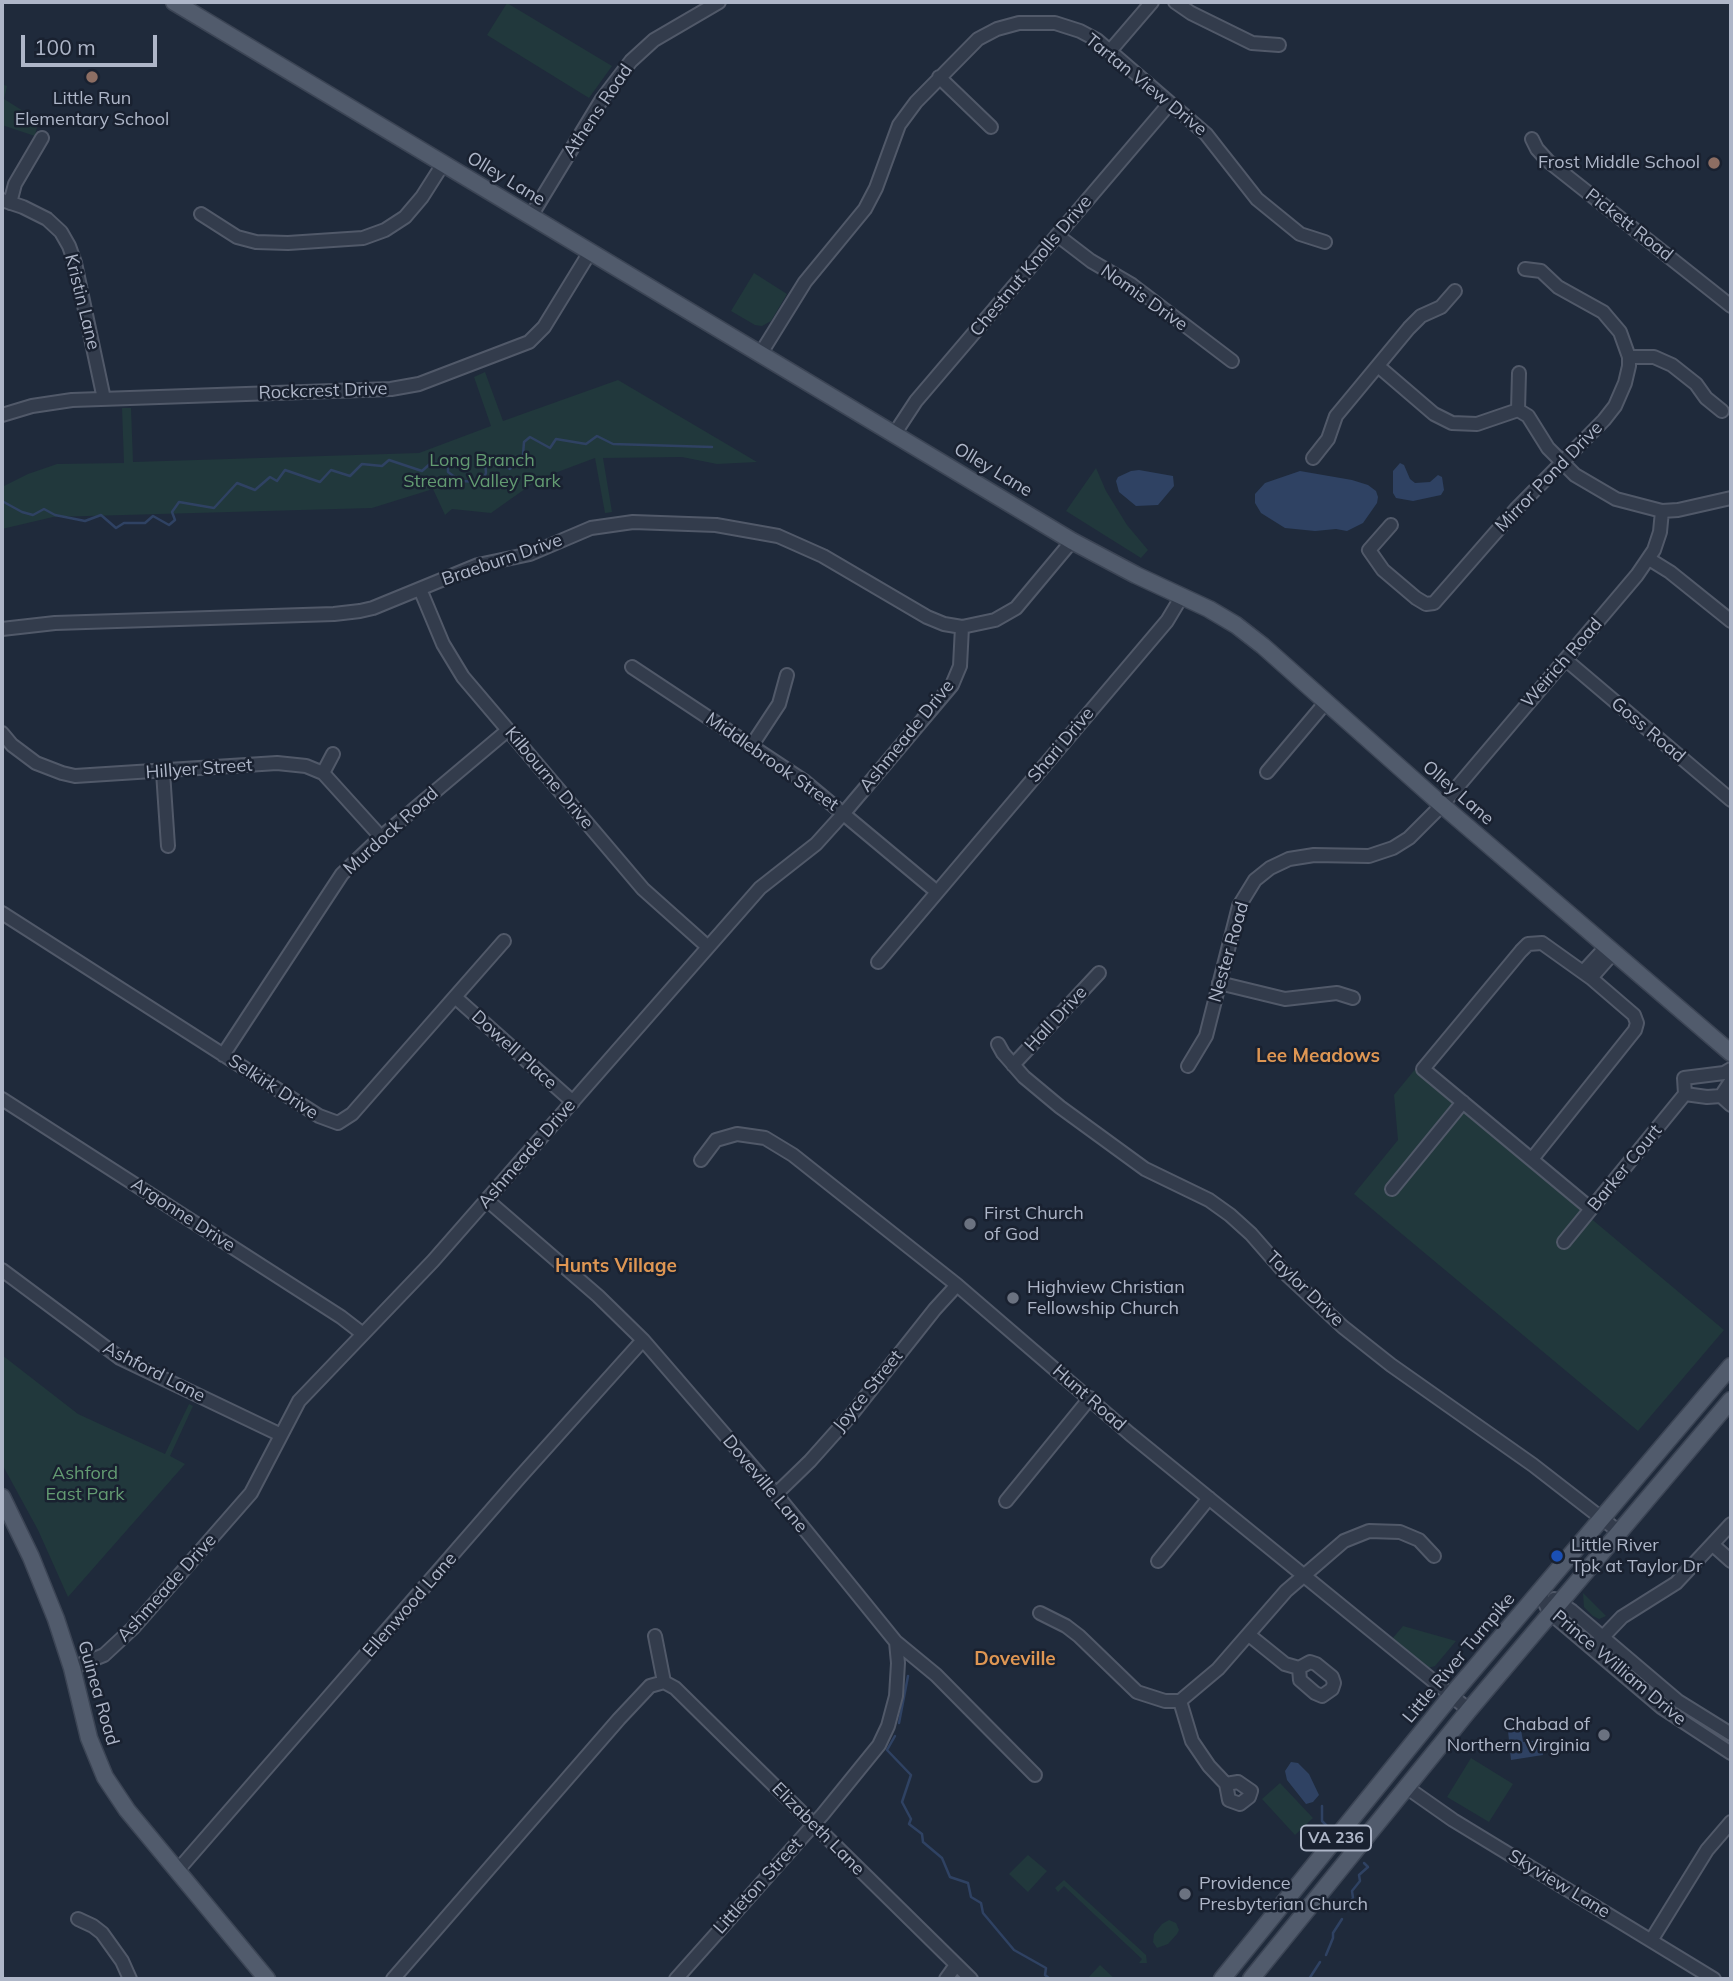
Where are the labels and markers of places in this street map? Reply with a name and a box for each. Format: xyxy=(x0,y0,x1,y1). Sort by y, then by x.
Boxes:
marker: Little Run Elementary School xyxy=(84,69,100,85)
place label: Little Run Elementary School xyxy=(15,88,169,130)
place label: Frost Middle School xyxy=(1538,152,1700,174)
marker: Frost Middle School xyxy=(1706,155,1722,171)
place label: First Church of God xyxy=(984,1203,1084,1246)
marker: First Church of God xyxy=(962,1216,978,1232)
place label: Highview Christian Fellowship Church xyxy=(1027,1277,1185,1320)
marker: Highview Christian Fellowship Church xyxy=(1005,1290,1021,1306)
place label: Little River Tpk at Taylor Dr xyxy=(1571,1535,1703,1578)
marker: Little River Tpk at Taylor Dr xyxy=(1549,1548,1565,1564)
place label: Chabad of Northern Virginia xyxy=(1447,1714,1590,1756)
marker: Chabad of Northern Virginia xyxy=(1596,1727,1612,1743)
place label: Providence Presbyterian Church xyxy=(1199,1873,1368,1916)
marker: Providence Presbyterian Church xyxy=(1177,1886,1193,1902)

